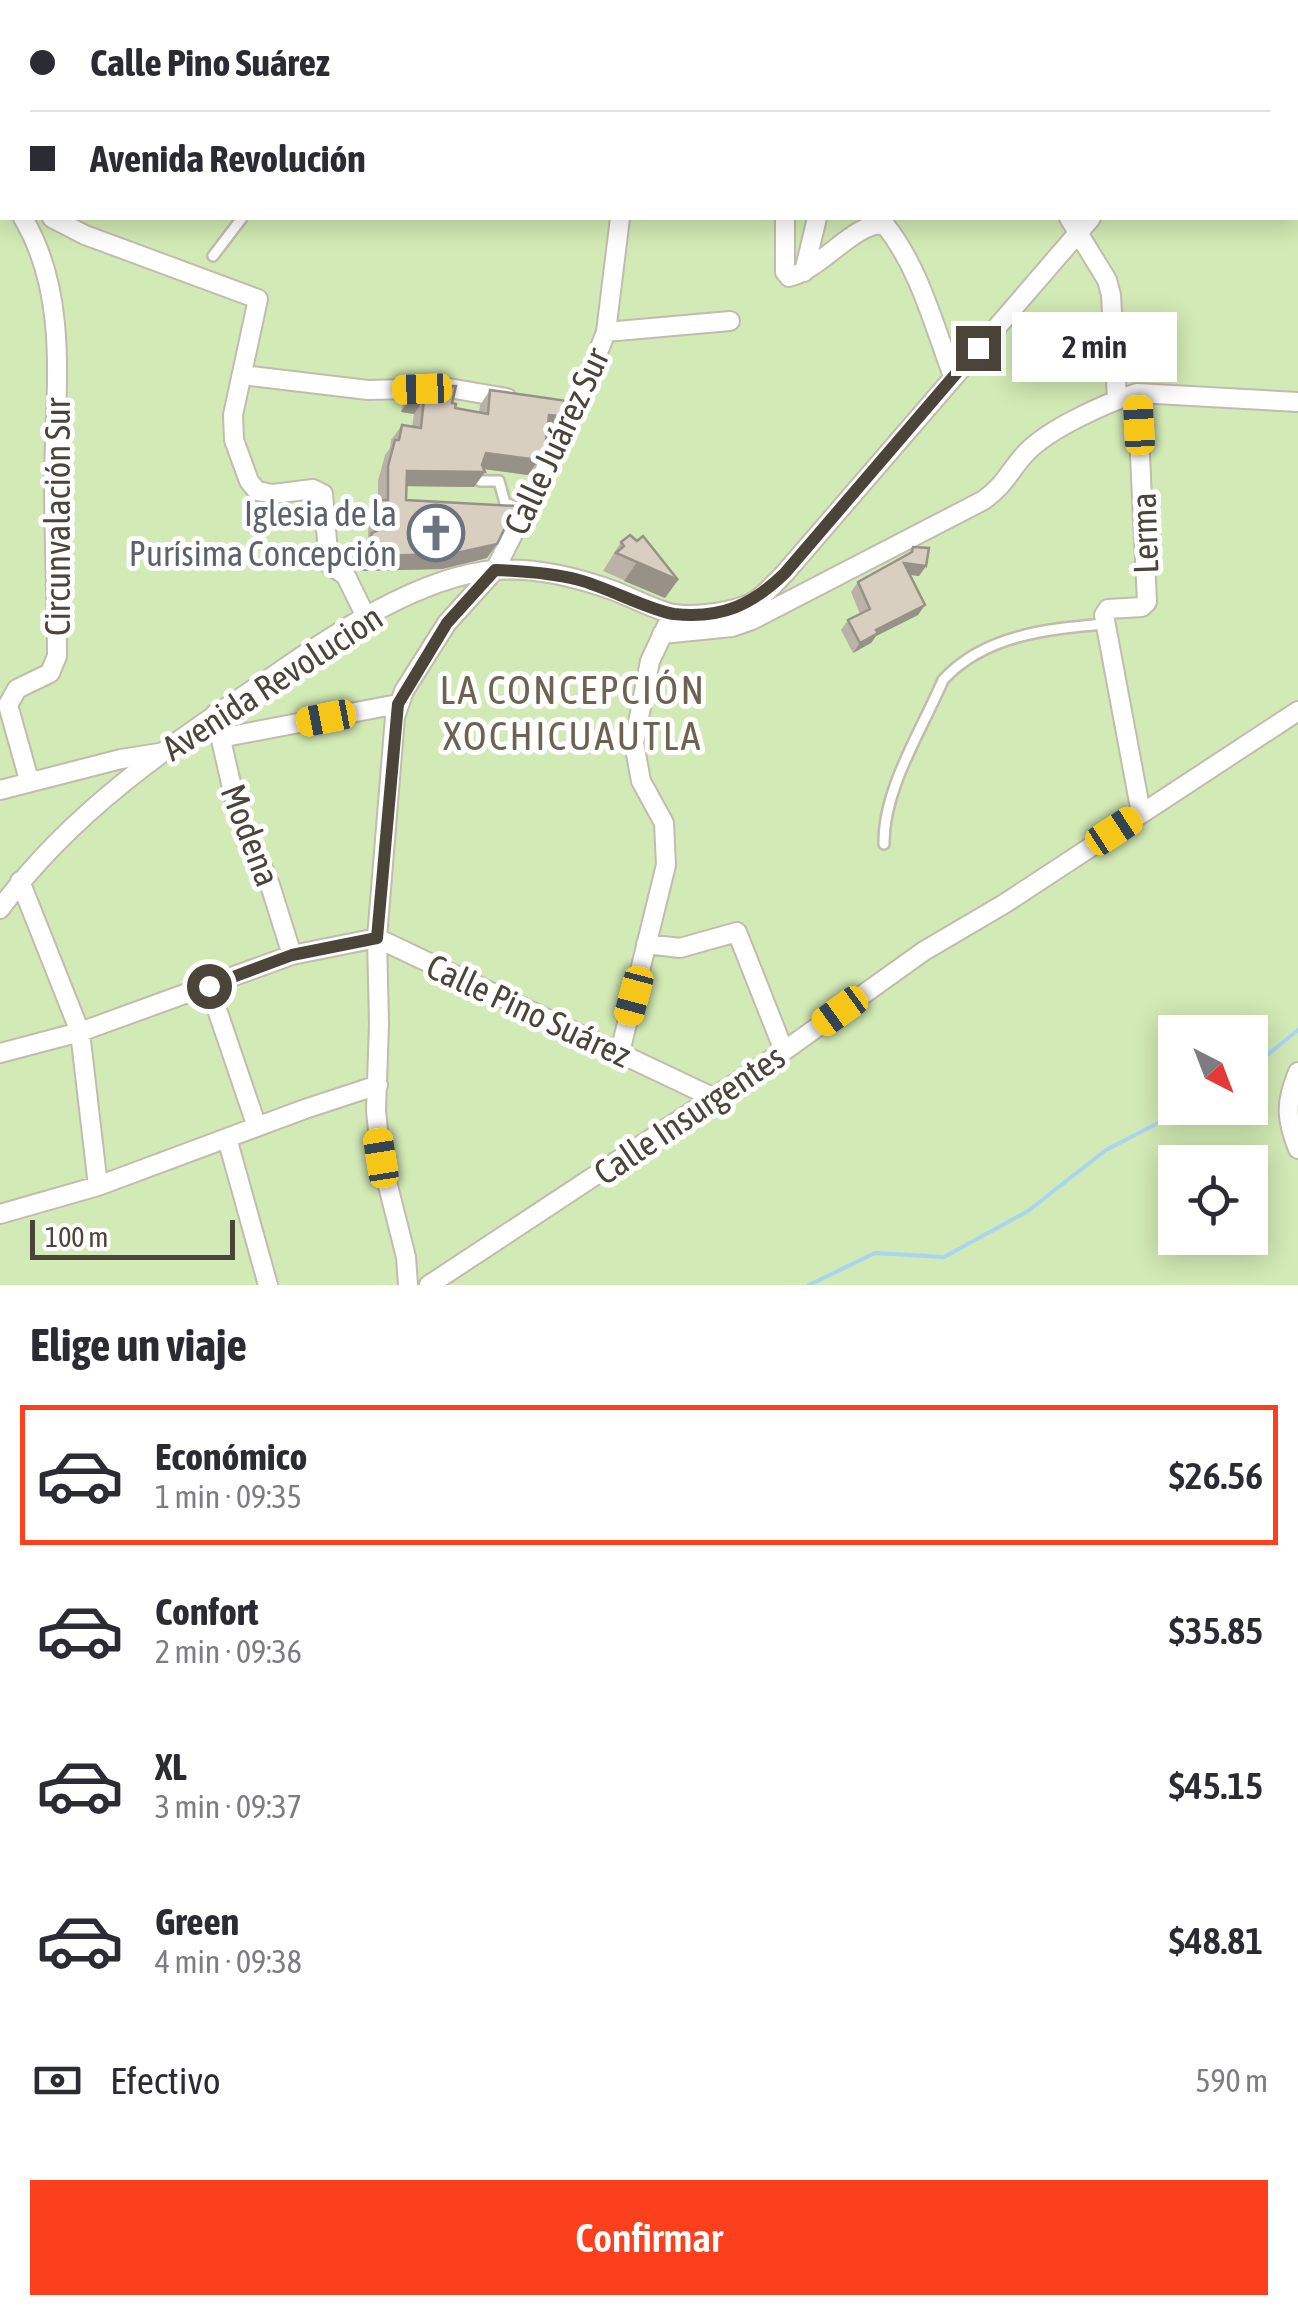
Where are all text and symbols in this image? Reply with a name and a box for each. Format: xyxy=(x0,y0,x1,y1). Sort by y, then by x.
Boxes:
text: Calle Pino Suárez xyxy=(90,41,330,84)
text: Avenida Revolución xyxy=(90,137,366,180)
callout: 2 min xyxy=(1013,313,1178,383)
route end xyxy=(956,326,1001,371)
text: 2 min xyxy=(1062,328,1127,365)
street label: Calle Juárez Sur xyxy=(495,341,617,540)
car xyxy=(391,373,453,405)
car xyxy=(1122,394,1156,456)
street label: Circunvalación Sur xyxy=(37,397,77,636)
street label: Lerma xyxy=(1123,492,1165,574)
place label: Iglesia de la Purísima Concepción xyxy=(129,493,397,573)
church icon: Iglesia de la Purísima Concepción xyxy=(406,503,466,563)
street label: Avenida Revolucion xyxy=(155,596,389,768)
district label: LA CONCEPCIÓN XOCHICUAUTLA xyxy=(439,667,707,758)
car xyxy=(294,698,358,738)
street label: Modena xyxy=(213,779,289,891)
car xyxy=(1081,802,1147,860)
street label: Calle Pino Suárez xyxy=(421,945,638,1075)
car xyxy=(612,963,656,1029)
route start xyxy=(187,964,232,1009)
car xyxy=(807,981,873,1041)
north arrow xyxy=(1158,1015,1268,1125)
map controls xyxy=(1158,1015,1268,1255)
street label: Calle Insurgentes xyxy=(586,1036,792,1192)
car xyxy=(361,1126,401,1190)
button: locate xyxy=(1158,1145,1268,1255)
scale bar xyxy=(30,1215,235,1260)
text: 100 m xyxy=(45,1221,108,1253)
text: Elige un viaje xyxy=(30,1319,247,1371)
icon: car xyxy=(35,1430,125,1520)
text: Económico xyxy=(155,1435,307,1478)
text: $26.56 xyxy=(1169,1454,1263,1497)
text: 1 min · 09:35 xyxy=(155,1478,302,1515)
icon: car xyxy=(35,1585,125,1675)
text: Confort xyxy=(155,1590,259,1633)
text: $35.85 xyxy=(1169,1609,1263,1652)
text: 2 min · 09:36 xyxy=(155,1633,302,1670)
icon: car xyxy=(35,1740,125,1830)
text: XL xyxy=(155,1745,187,1788)
text: $45.15 xyxy=(1169,1764,1263,1807)
text: 3 min · 09:37 xyxy=(155,1788,302,1825)
icon: car xyxy=(35,1895,125,1985)
text: Green xyxy=(155,1900,239,1943)
text: $48.81 xyxy=(1169,1919,1263,1962)
text: 4 min · 09:38 xyxy=(155,1943,302,1980)
icon: cash xyxy=(30,2053,85,2108)
text: Efectivo xyxy=(110,2059,221,2102)
text: 590 m xyxy=(1195,2062,1268,2099)
button: Confirmar xyxy=(30,2180,1268,2295)

